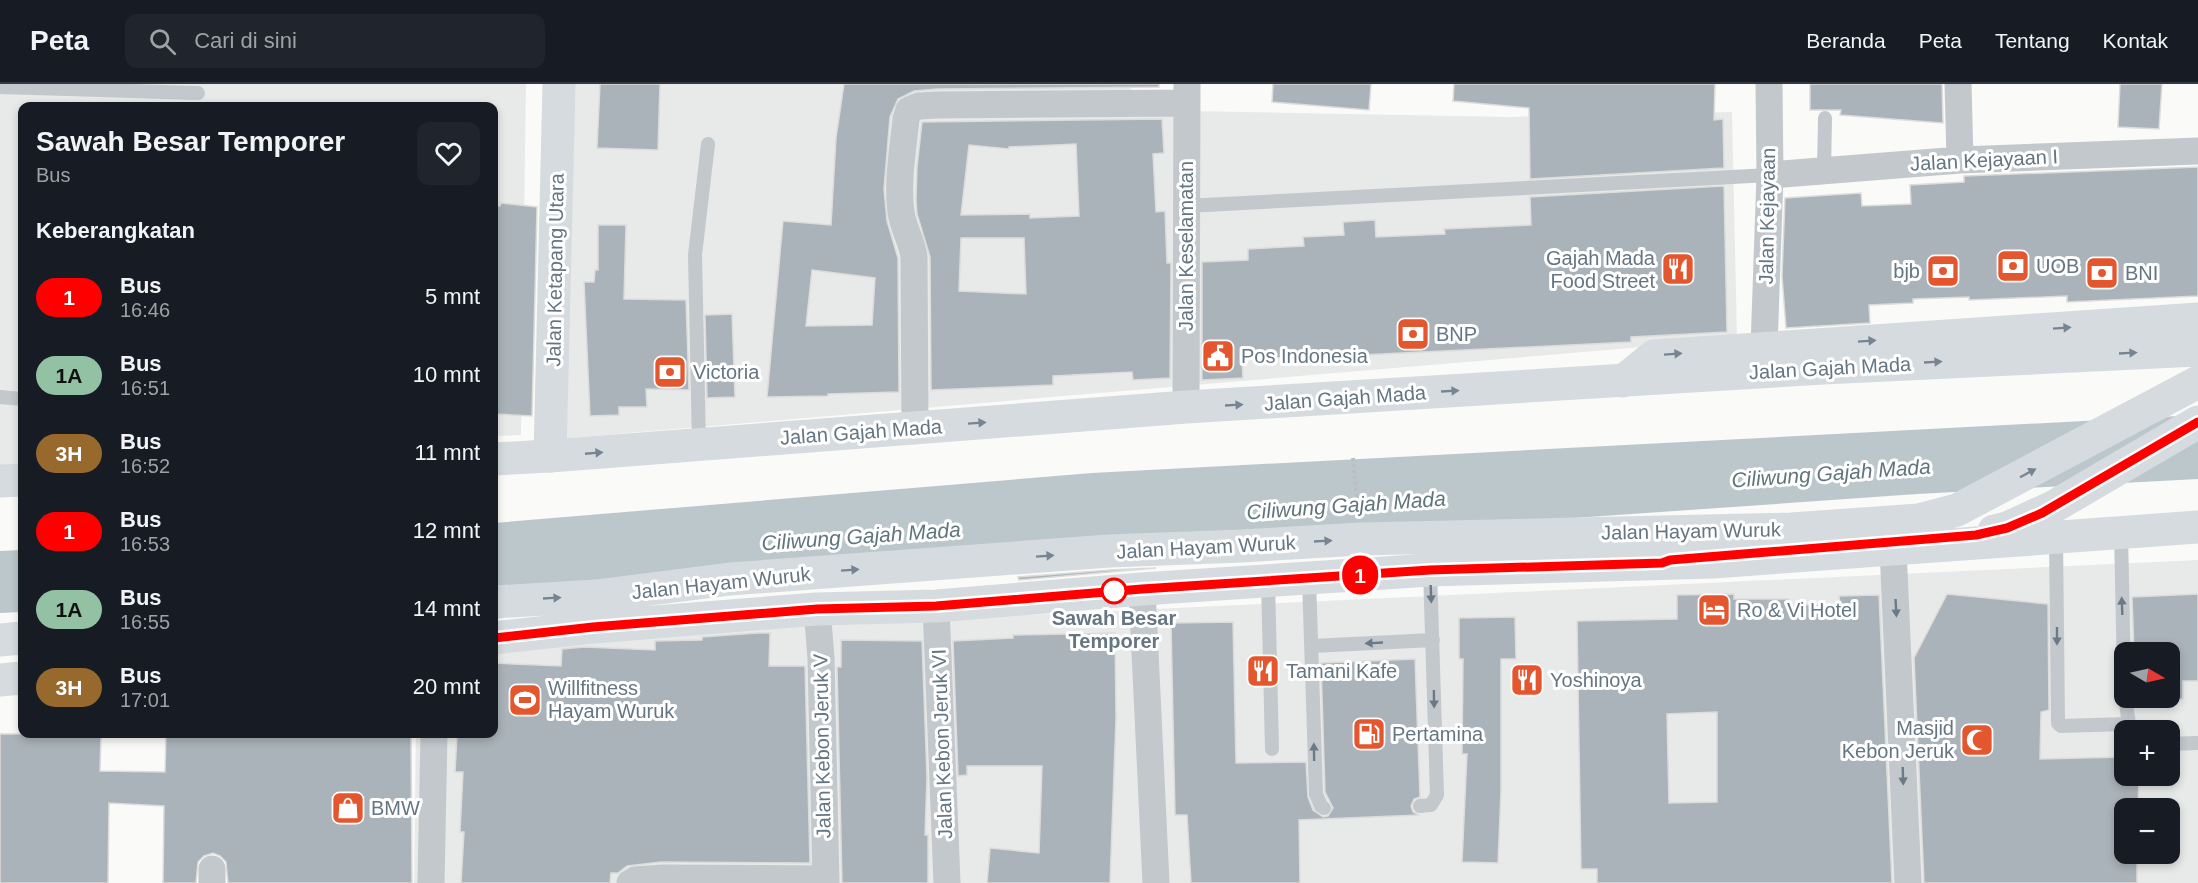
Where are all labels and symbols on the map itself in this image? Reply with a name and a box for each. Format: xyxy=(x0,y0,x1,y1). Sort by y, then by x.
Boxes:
street label: Jalan Kejayaan I xyxy=(1910,145,2058,175)
street label: Jalan Kejayaan xyxy=(1755,147,1779,285)
street label: Jalan Keselamatan xyxy=(1175,161,1197,331)
street label: Jalan Ketapang Utara xyxy=(542,172,568,367)
place label: Gajah Mada Food Street xyxy=(1546,247,1656,292)
bank icon: UOB xyxy=(1995,248,2031,284)
restaurant icon: Gajah Mada Food Street xyxy=(1660,251,1696,287)
bank icon: bjb xyxy=(1925,253,1961,289)
place label: UOB xyxy=(2036,255,2079,277)
bank icon: BNI xyxy=(2084,255,2120,291)
place label: bjb xyxy=(1893,260,1920,282)
place label: BNI xyxy=(2125,262,2158,284)
bank icon: BNP xyxy=(1395,316,1431,352)
place label: BNP xyxy=(1436,323,1477,345)
one-way arrow xyxy=(2052,323,2071,333)
one-way arrow xyxy=(1858,336,1877,345)
public building icon: Pos Indonesia xyxy=(1200,338,1236,374)
place label: Pos Indonesia xyxy=(1241,345,1369,367)
one-way arrow xyxy=(1663,349,1682,359)
one-way arrow xyxy=(2118,349,2137,358)
street label: Jalan Gajah Mada xyxy=(1748,353,1913,383)
bank icon: Victoria xyxy=(652,354,688,390)
one-way arrow xyxy=(1924,358,1943,367)
place label: Victoria xyxy=(693,361,760,383)
street label: Jalan Gajah Mada xyxy=(1263,381,1428,415)
one-way arrow xyxy=(1440,387,1459,396)
one-way arrow xyxy=(1225,400,1244,409)
street label: Jalan Gajah Mada xyxy=(779,415,944,449)
one-way arrow xyxy=(967,418,986,428)
one-way arrow xyxy=(584,448,603,457)
water label: Ciliwung Gajah Mada xyxy=(1731,455,1931,491)
one-way arrow xyxy=(2019,468,2036,477)
water label: Ciliwung Gajah Mada xyxy=(1246,487,1446,523)
water label: Ciliwung Gajah Mada xyxy=(761,518,961,554)
street label: Jalan Hayam Wuruk xyxy=(1601,518,1782,544)
street label: Jalan Hayam Wuruk xyxy=(1116,531,1297,563)
one-way arrow xyxy=(1314,536,1333,546)
one-way arrow xyxy=(1035,551,1054,561)
line badge: 1 xyxy=(1340,556,1380,594)
street label: Jalan Hayam Wuruk xyxy=(630,563,812,603)
one-way arrow xyxy=(841,565,860,575)
marker: Sawah Besar Temporer xyxy=(1101,578,1127,604)
one-way arrow xyxy=(1427,584,1436,603)
hotel icon: Ro & Vi Hotel xyxy=(1696,592,1732,628)
one-way arrow xyxy=(542,594,561,603)
one-way arrow xyxy=(2117,597,2127,616)
one-way arrow xyxy=(1892,598,1901,617)
place label: Ro & Vi Hotel xyxy=(1737,599,1857,621)
place label: Sawah Besar Temporer xyxy=(1052,607,1176,652)
one-way arrow xyxy=(2052,626,2062,645)
one-way arrow xyxy=(1365,639,1384,648)
north arrow xyxy=(2114,642,2180,708)
street label: Jalan Kebon Jeruk VI xyxy=(928,649,956,839)
street label: Jalan Kebon Jeruk V xyxy=(809,653,835,838)
restaurant icon: Tamani Kafe xyxy=(1245,653,1281,689)
place label: Tamani Kafe xyxy=(1286,660,1397,682)
restaurant icon: Yoshinoya xyxy=(1509,662,1545,698)
place label: Yoshinoya xyxy=(1550,669,1642,691)
place label: Willfitness Hayam Wuruk xyxy=(548,677,675,722)
sports icon: Willfitness Hayam Wuruk xyxy=(507,682,543,718)
one-way arrow xyxy=(1430,689,1439,708)
fuel station icon: Pertamina xyxy=(1351,716,1387,752)
place label: Masjid Kebon Jeruk xyxy=(1842,717,1955,762)
mosque icon: Masjid Kebon Jeruk xyxy=(1959,722,1995,758)
place label: Pertamina xyxy=(1392,723,1484,745)
one-way arrow xyxy=(1309,743,1319,762)
one-way arrow xyxy=(1898,766,1908,785)
shop icon: BMW xyxy=(330,790,366,826)
place label: BMW xyxy=(371,797,420,819)

